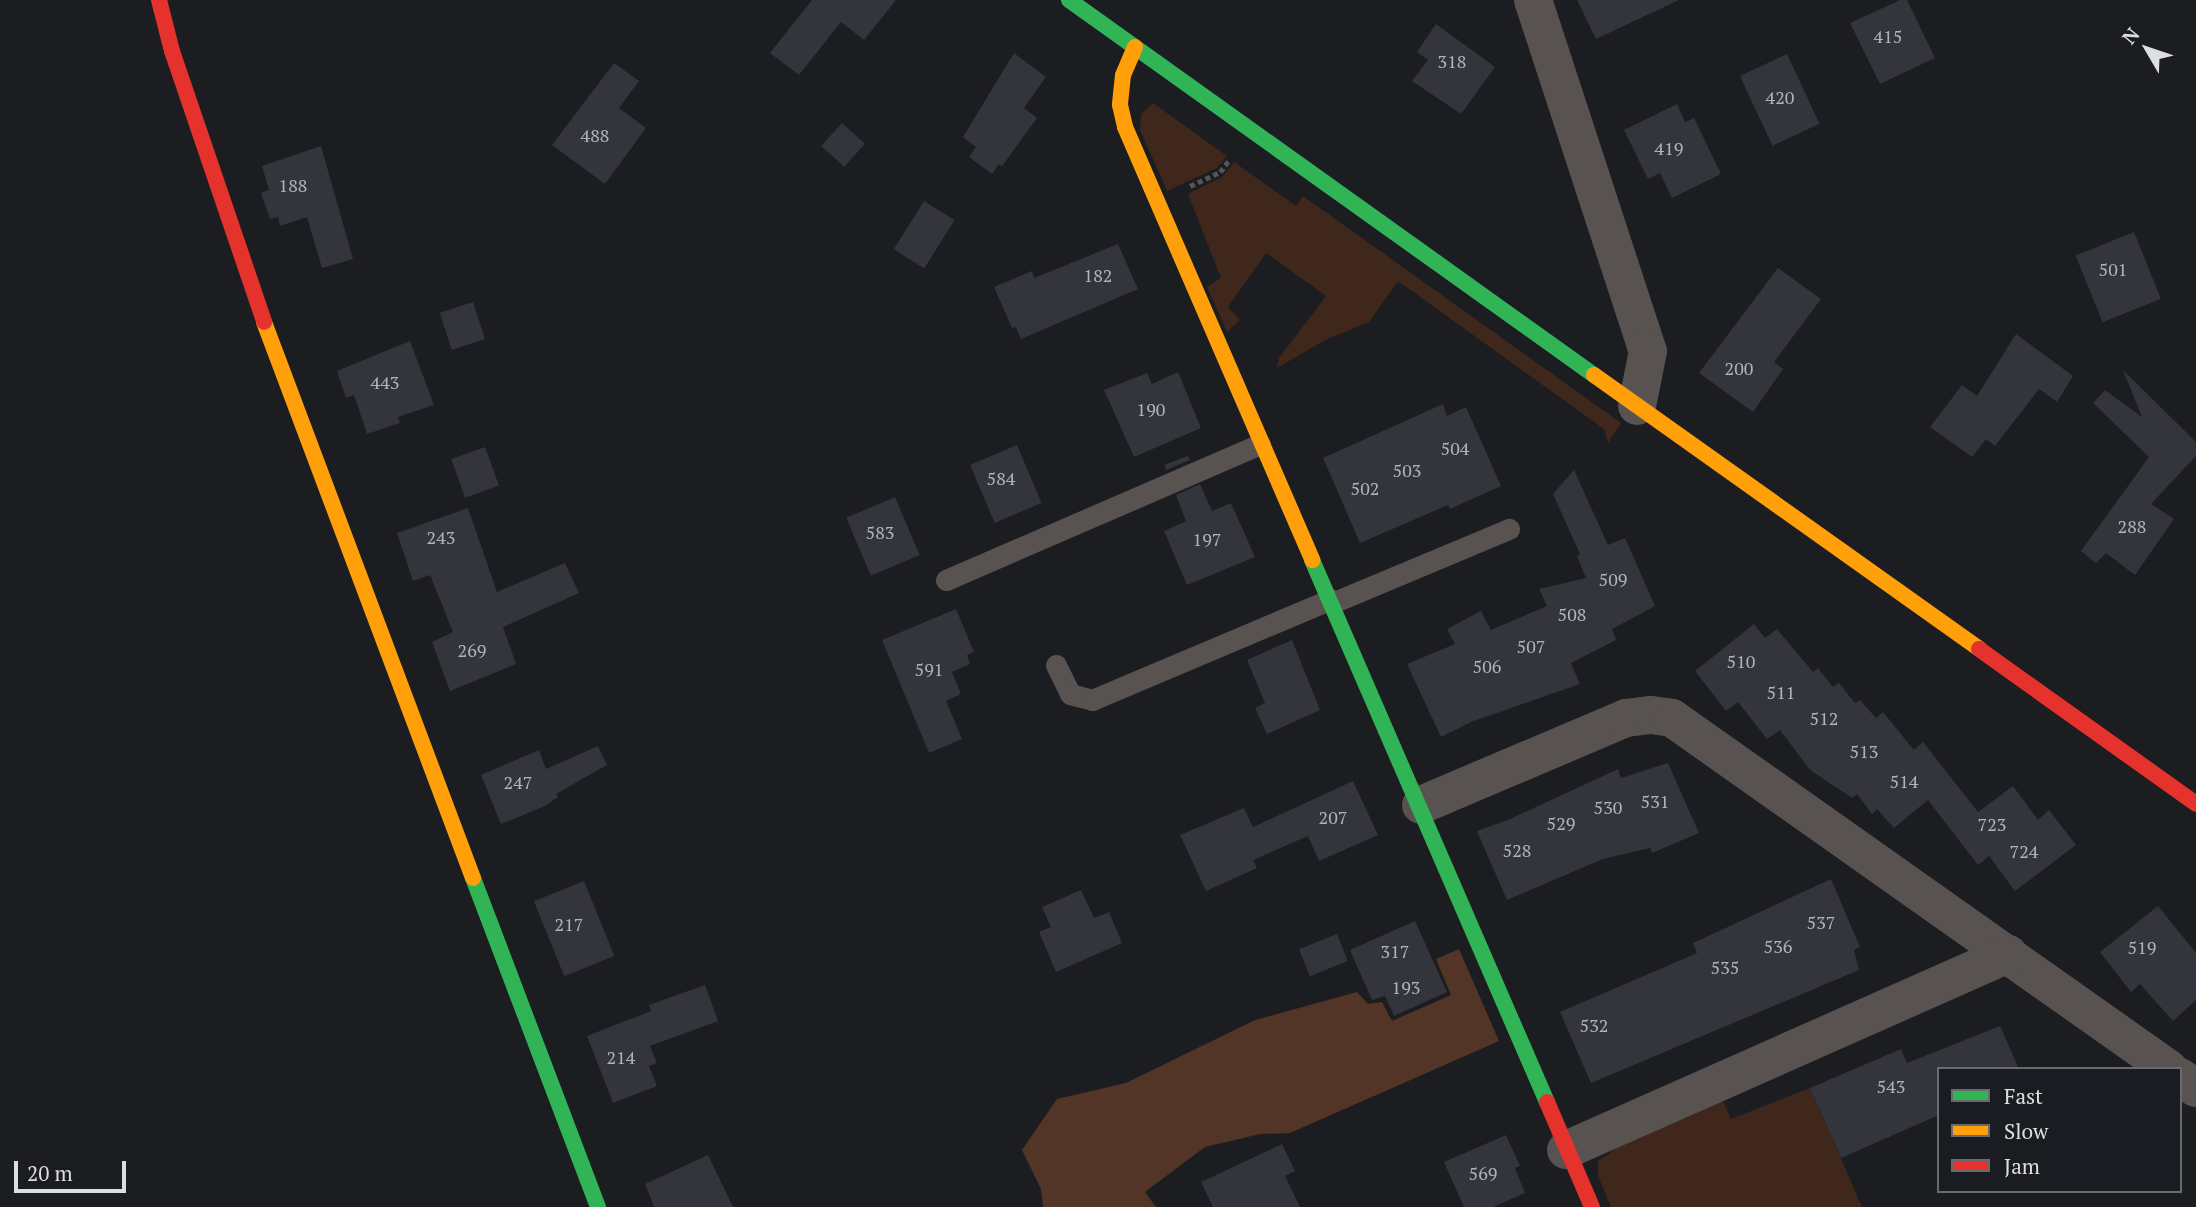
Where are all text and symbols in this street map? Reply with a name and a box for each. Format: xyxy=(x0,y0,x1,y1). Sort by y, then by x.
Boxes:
north arrow xyxy=(2112,14,2182,84)
text: N xyxy=(2116,22,2145,49)
house number: 415 xyxy=(1874,25,1902,47)
house number: 318 xyxy=(1438,50,1466,72)
house number: 420 xyxy=(1766,86,1794,108)
house number: 488 xyxy=(581,124,609,146)
house number: 419 xyxy=(1655,137,1683,159)
house number: 188 xyxy=(279,174,307,196)
house number: 501 xyxy=(2099,258,2127,280)
house number: 182 xyxy=(1084,264,1112,286)
house number: 200 xyxy=(1725,357,1753,379)
house number: 443 xyxy=(371,371,399,393)
house number: 190 xyxy=(1137,398,1165,420)
house number: 504 xyxy=(1441,437,1469,459)
house number: 503 xyxy=(1393,459,1421,481)
house number: 584 xyxy=(987,467,1015,489)
house number: 502 xyxy=(1351,477,1379,499)
house number: 288 xyxy=(2118,515,2146,537)
house number: 583 xyxy=(866,521,894,543)
house number: 243 xyxy=(427,526,455,548)
house number: 197 xyxy=(1193,528,1221,550)
house number: 509 xyxy=(1599,568,1627,590)
house number: 508 xyxy=(1558,603,1586,625)
house number: 507 xyxy=(1517,635,1545,657)
house number: 269 xyxy=(458,639,486,661)
house number: 510 xyxy=(1727,650,1755,672)
house number: 506 xyxy=(1473,655,1501,677)
house number: 591 xyxy=(915,658,943,680)
house number: 511 xyxy=(1767,681,1795,703)
house number: 512 xyxy=(1810,707,1838,729)
house number: 513 xyxy=(1850,740,1878,762)
house number: 514 xyxy=(1890,770,1918,792)
house number: 247 xyxy=(504,771,532,793)
house number: 531 xyxy=(1641,790,1669,812)
house number: 530 xyxy=(1594,796,1622,818)
house number: 207 xyxy=(1319,806,1347,828)
house number: 529 xyxy=(1547,812,1575,834)
house number: 723 xyxy=(1978,813,2006,835)
house number: 528 xyxy=(1503,839,1531,861)
house number: 724 xyxy=(2010,840,2038,862)
house number: 537 xyxy=(1807,911,1835,933)
house number: 217 xyxy=(555,913,583,935)
house number: 536 xyxy=(1764,935,1792,957)
house number: 519 xyxy=(2128,936,2156,958)
house number: 317 xyxy=(1381,940,1409,962)
house number: 535 xyxy=(1711,956,1739,978)
house number: 193 xyxy=(1392,976,1420,998)
house number: 532 xyxy=(1580,1014,1608,1036)
house number: 214 xyxy=(607,1046,635,1068)
legend xyxy=(1937,1067,2182,1193)
house number: 543 xyxy=(1877,1075,1905,1097)
text: Fast xyxy=(2004,1082,2043,1110)
text: Slow xyxy=(2004,1117,2048,1145)
scale bar xyxy=(18,1148,130,1192)
text: Jam xyxy=(2004,1152,2040,1180)
text: 20 m xyxy=(27,1159,73,1187)
house number: 569 xyxy=(1469,1162,1497,1184)

